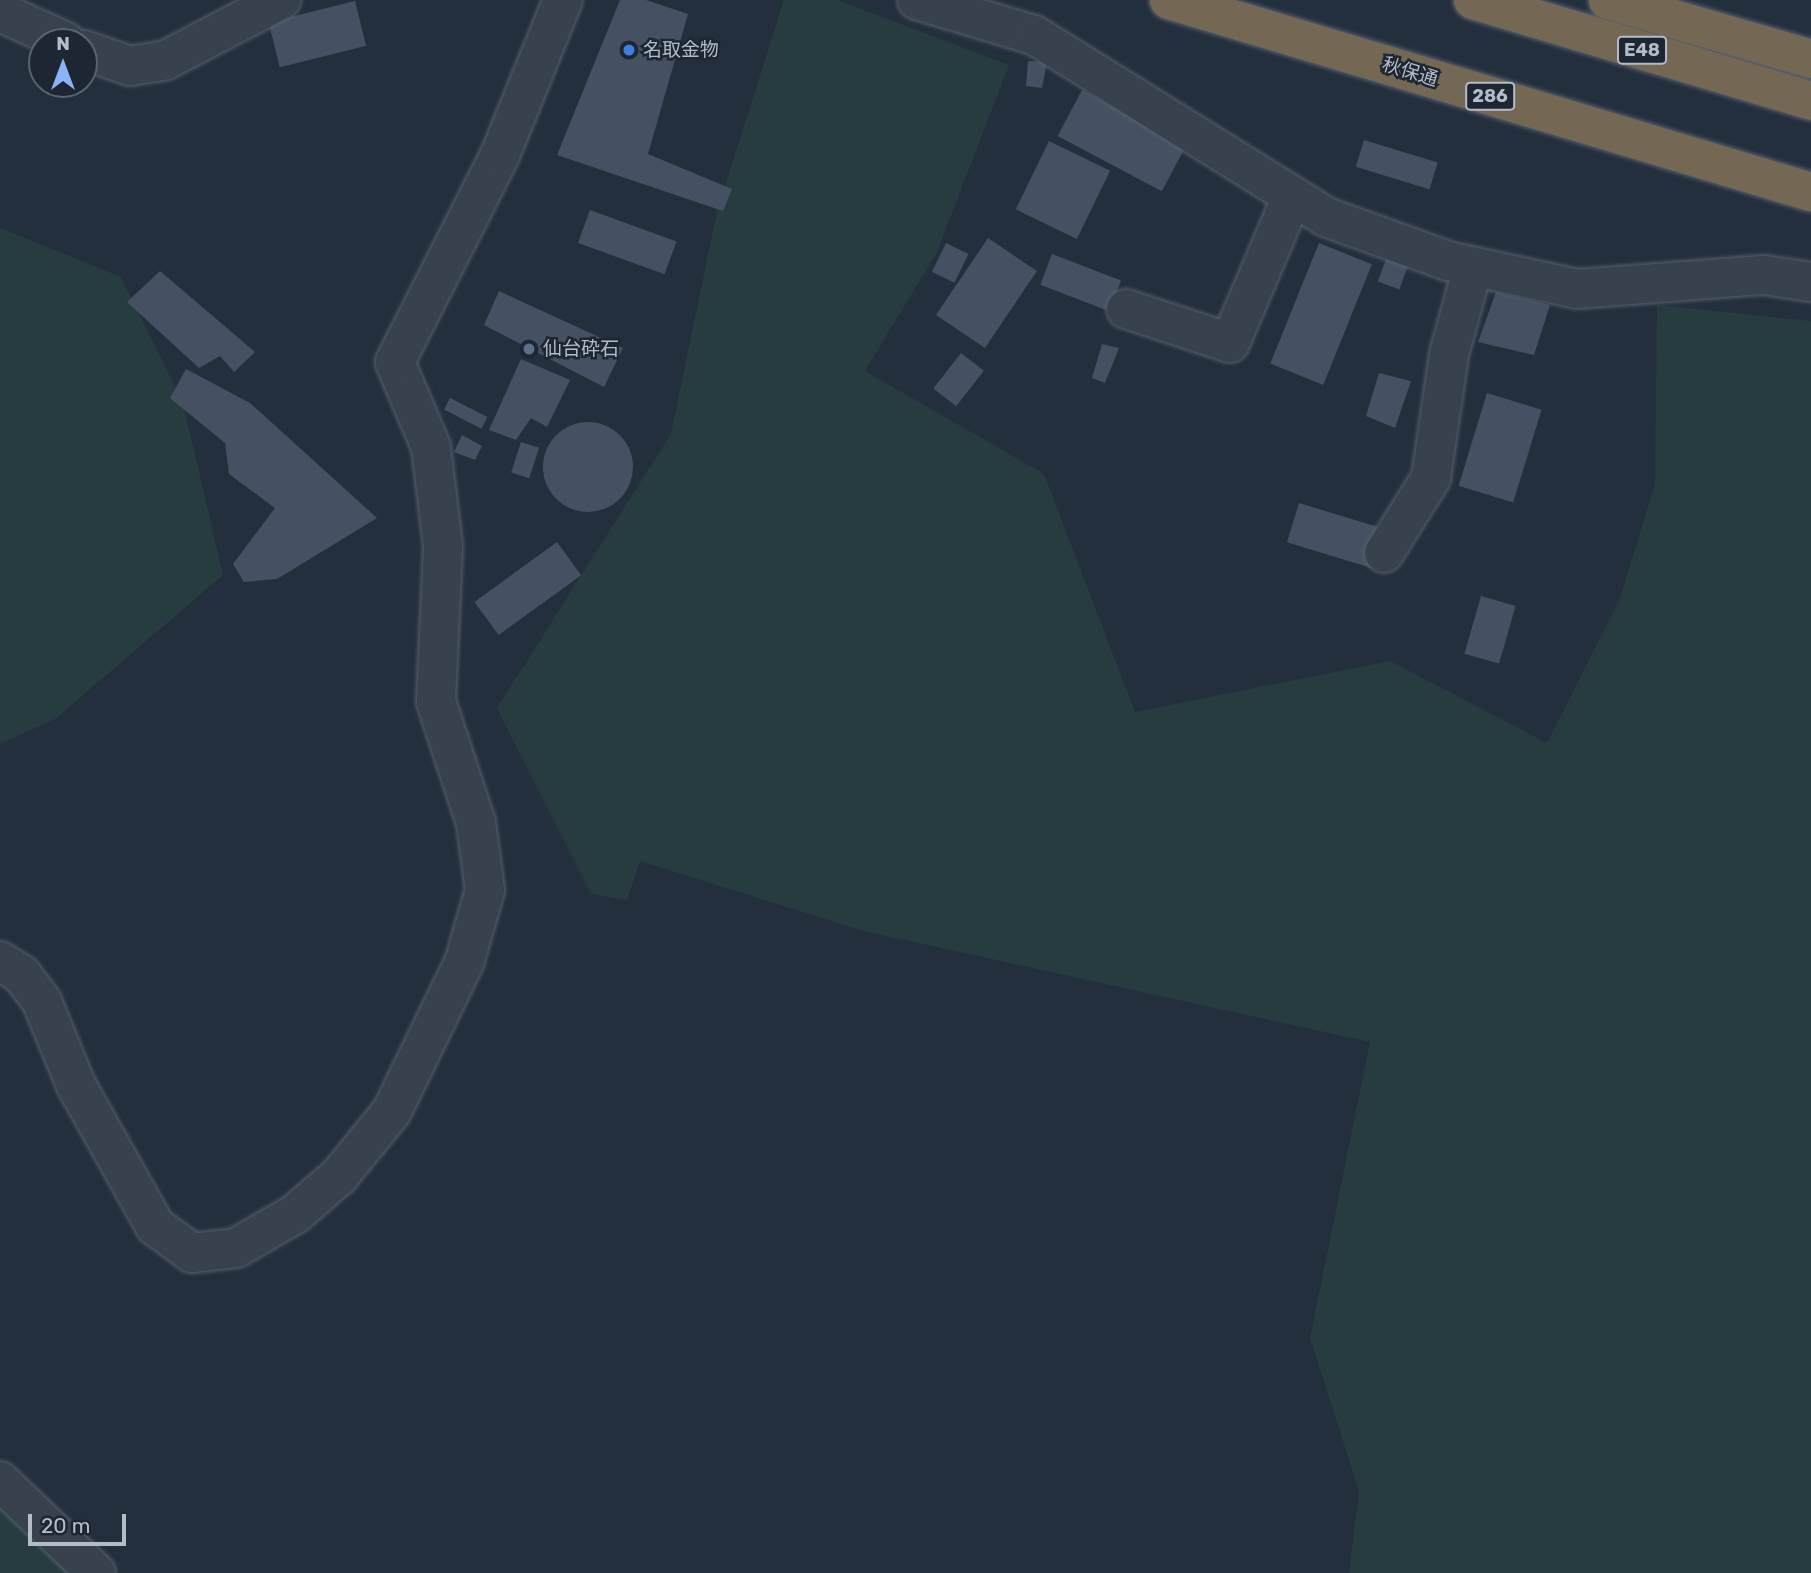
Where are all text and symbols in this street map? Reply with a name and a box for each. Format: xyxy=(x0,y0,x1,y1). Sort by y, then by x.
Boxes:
north arrow xyxy=(28,28,98,98)
text: N xyxy=(56,32,70,55)
road number: E48 xyxy=(1616,36,1668,64)
place label: 名取金物 xyxy=(643,39,719,61)
marker: 名取金物 xyxy=(621,42,637,58)
street label: 秋保通 xyxy=(1379,53,1441,91)
road number: 286 xyxy=(1464,82,1516,110)
place label: 仙台砕石 xyxy=(543,338,619,360)
marker: 仙台砕石 xyxy=(521,341,537,357)
scale bar xyxy=(32,1500,130,1544)
text: 20 m xyxy=(41,1513,90,1538)

